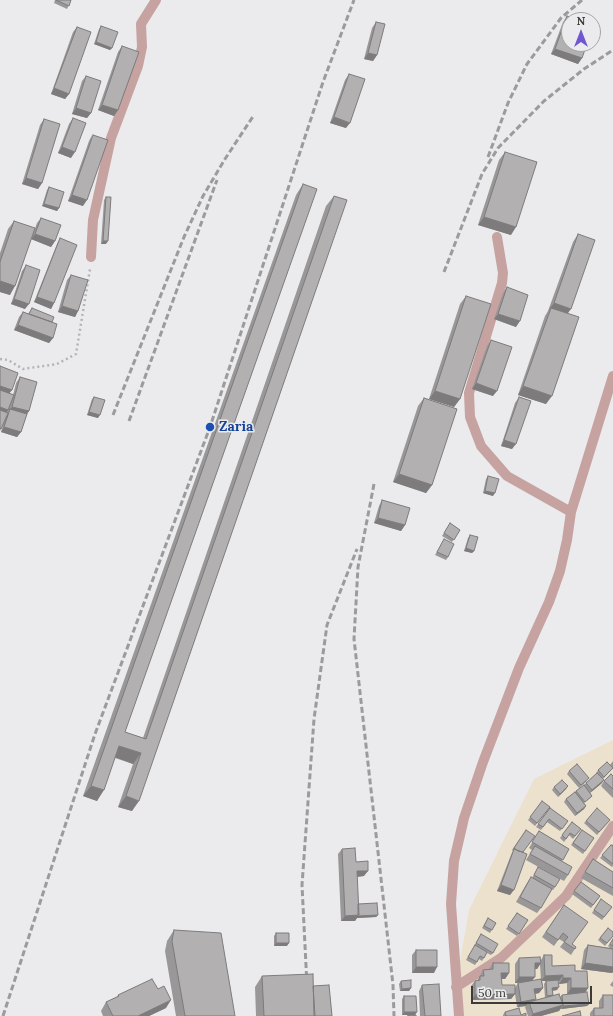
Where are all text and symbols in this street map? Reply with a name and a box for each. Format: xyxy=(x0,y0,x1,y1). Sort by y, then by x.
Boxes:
north arrow xyxy=(561,12,601,52)
text: N xyxy=(577,14,585,28)
place label: Zaria xyxy=(219,419,253,435)
marker: Zaria xyxy=(204,421,216,433)
scale bar xyxy=(473,978,594,1004)
text: 50 m xyxy=(478,985,506,1000)

